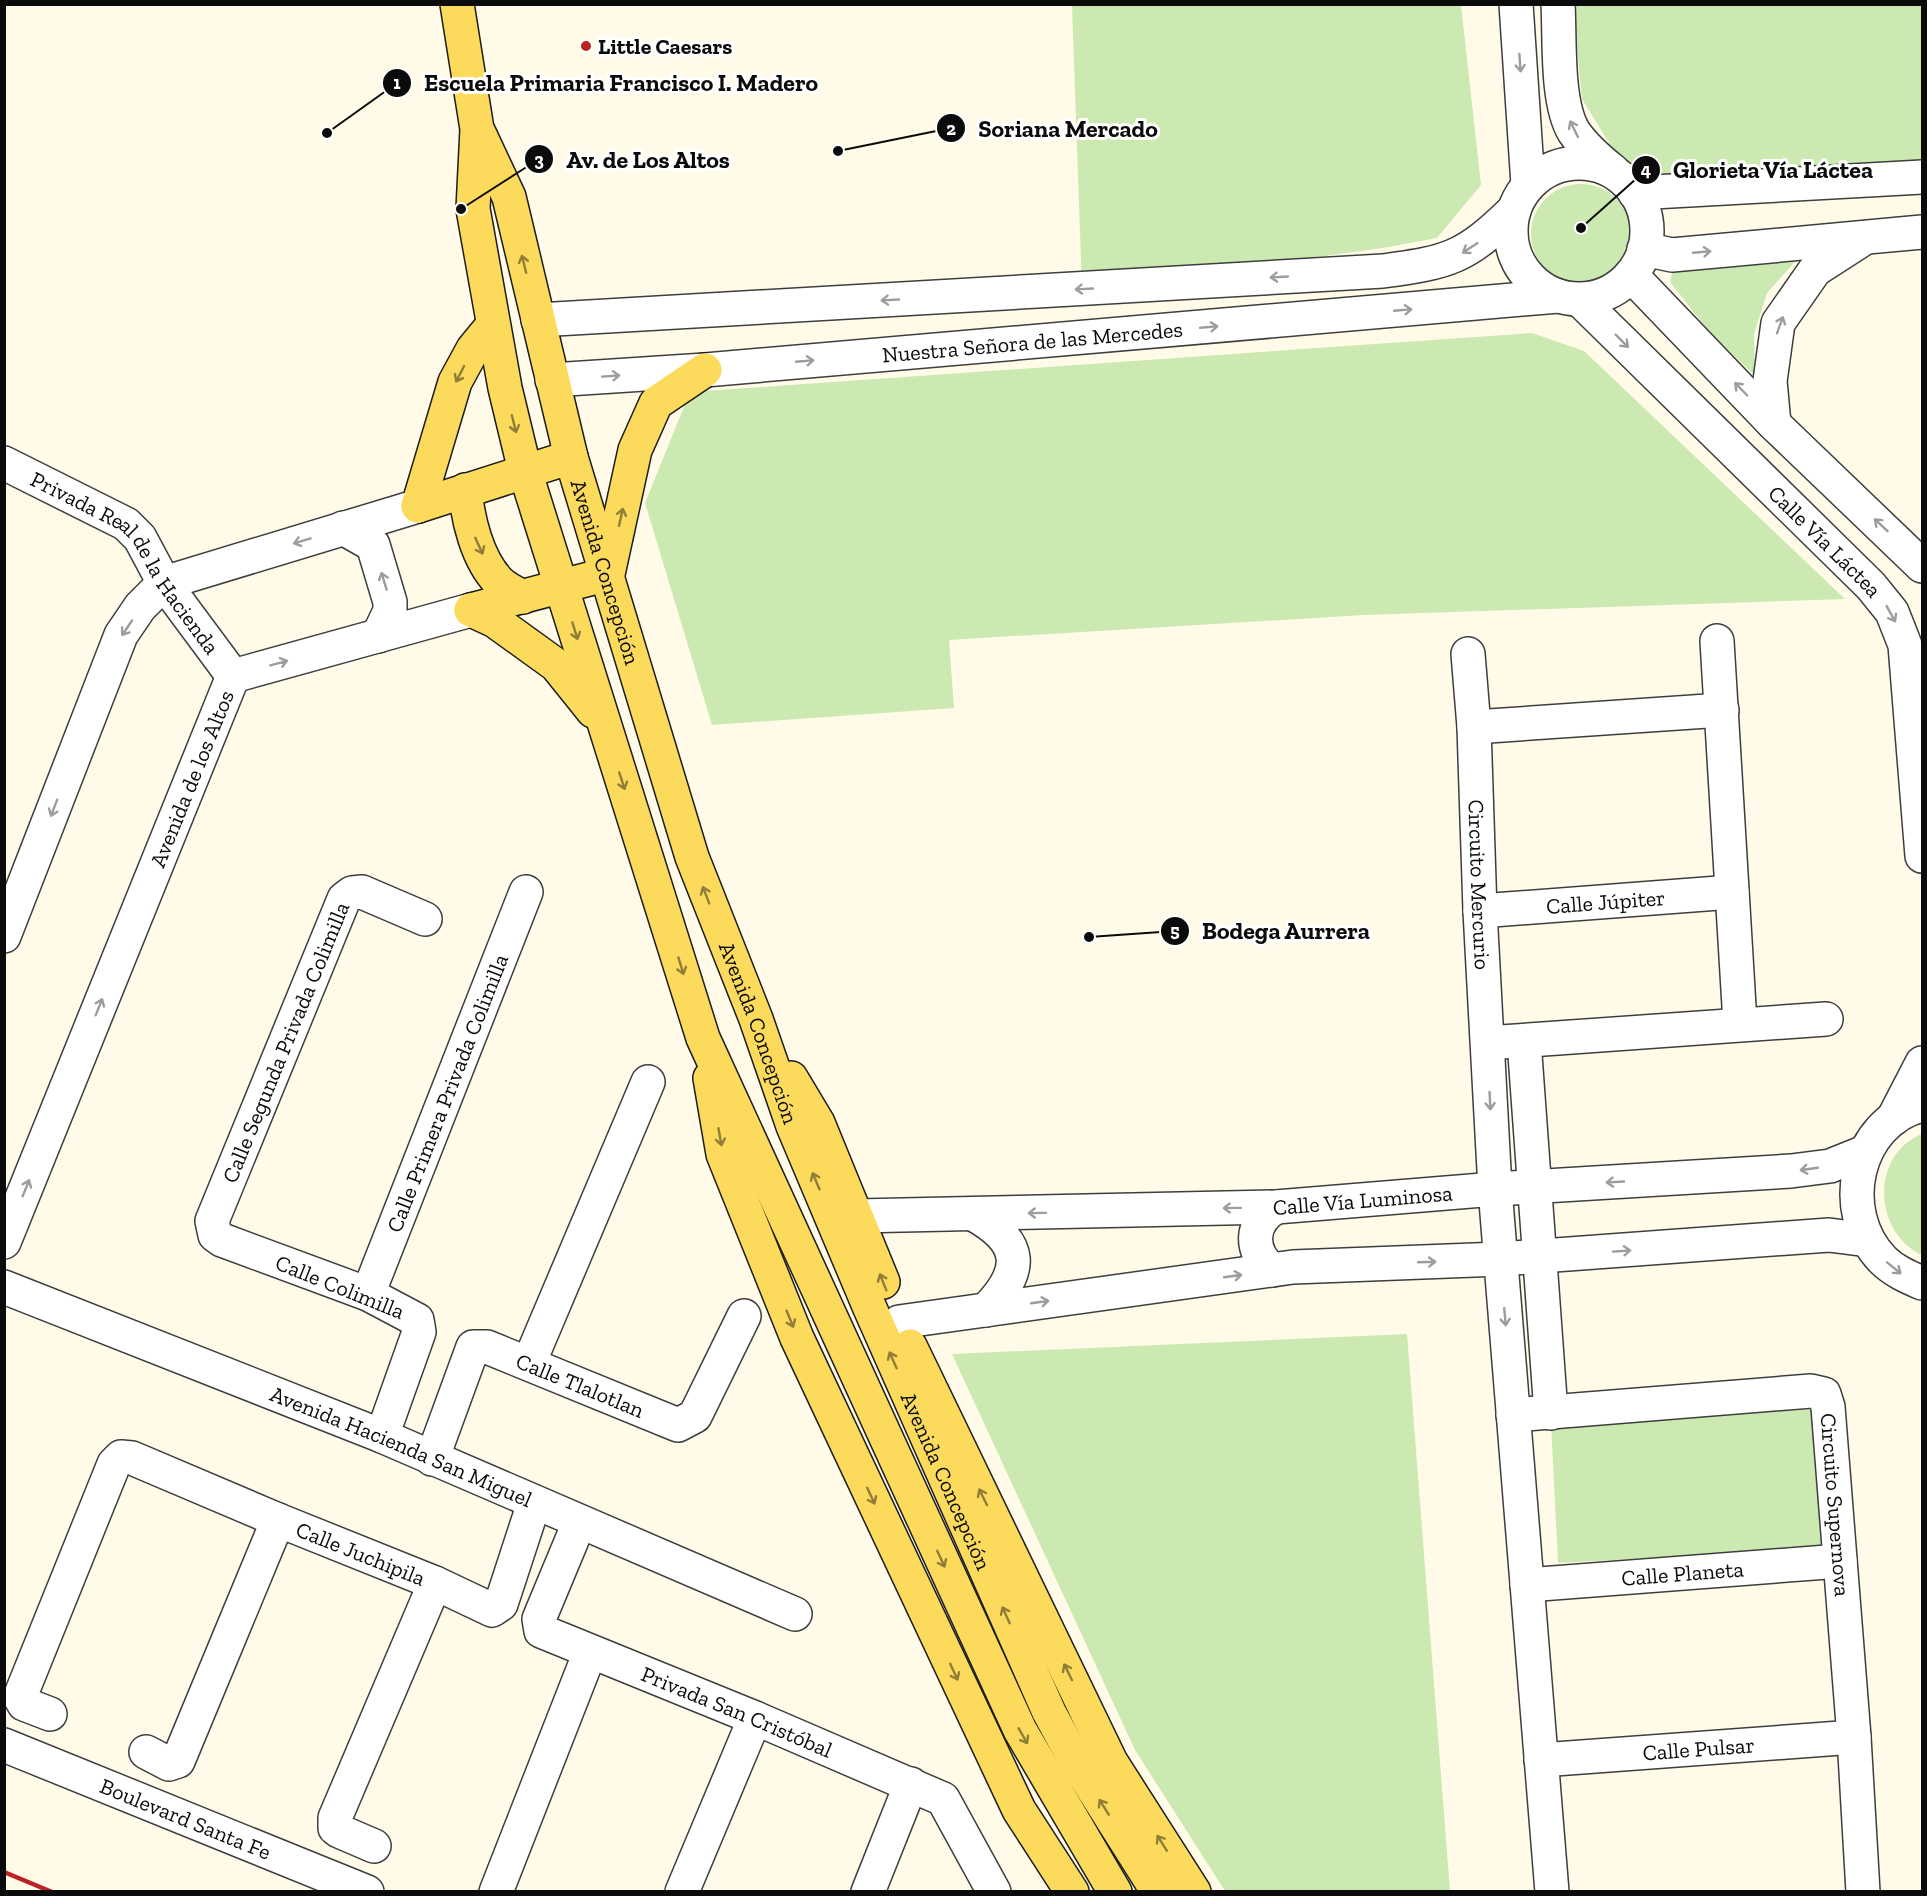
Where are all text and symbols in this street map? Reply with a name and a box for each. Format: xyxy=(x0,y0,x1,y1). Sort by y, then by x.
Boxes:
place label: Little Caesars xyxy=(598,33,732,60)
marker: Little Caesars xyxy=(579,39,593,53)
one-way arrow xyxy=(1515,52,1526,72)
callout: Escuela Primaria Francisco I. Madero xyxy=(382,62,831,104)
text: Escuela Primaria Francisco I. Madero xyxy=(424,68,818,97)
text: 1 xyxy=(393,72,401,94)
callout: Soriana Mercado xyxy=(936,107,1170,149)
text: Soriana Mercado xyxy=(978,114,1158,143)
text: 2 xyxy=(946,118,956,140)
one-way arrow xyxy=(1568,120,1580,138)
callout: Av. de Los Altos xyxy=(524,138,742,180)
text: Av. de Los Altos xyxy=(566,145,730,174)
text: 3 xyxy=(534,149,544,171)
callout: Glorieta Vía Láctea xyxy=(1631,149,1886,191)
text: Glorieta Vía Láctea xyxy=(1673,155,1873,184)
text: 4 xyxy=(1641,159,1651,181)
one-way arrow xyxy=(1462,243,1479,255)
one-way arrow xyxy=(1692,246,1712,257)
one-way arrow xyxy=(517,254,529,273)
one-way arrow xyxy=(1269,272,1289,283)
one-way arrow xyxy=(1075,283,1095,294)
one-way arrow xyxy=(880,295,900,306)
one-way arrow xyxy=(1393,304,1412,315)
street label: Nuestra Señora de las Mercedes xyxy=(881,315,1184,368)
one-way arrow xyxy=(1776,316,1787,335)
one-way arrow xyxy=(1198,321,1218,332)
one-way arrow xyxy=(1614,333,1629,348)
one-way arrow xyxy=(795,355,815,366)
one-way arrow xyxy=(454,364,465,382)
one-way arrow xyxy=(600,371,620,382)
one-way arrow xyxy=(1734,382,1748,397)
one-way arrow xyxy=(508,414,520,433)
street label: Privada Real de la Hacienda xyxy=(26,465,226,660)
street label: Avenida Concepción xyxy=(565,476,647,668)
street label: Calle Vía Láctea xyxy=(1763,479,1888,603)
one-way arrow xyxy=(615,508,627,527)
one-way arrow xyxy=(1873,518,1888,532)
one-way arrow xyxy=(293,536,312,547)
one-way arrow xyxy=(474,537,485,555)
one-way arrow xyxy=(378,572,389,591)
one-way arrow xyxy=(1885,605,1897,622)
one-way arrow xyxy=(120,619,133,636)
one-way arrow xyxy=(570,621,581,640)
one-way arrow xyxy=(269,657,288,669)
street label: Avenida de los Altos xyxy=(144,686,239,871)
one-way arrow xyxy=(617,771,628,790)
one-way arrow xyxy=(48,798,59,817)
street label: Circuito Mercurio xyxy=(1463,799,1497,971)
street label: Calle Júpiter xyxy=(1545,884,1666,919)
one-way arrow xyxy=(700,886,711,904)
street label: Calle Segunda Privada Colimilla xyxy=(216,897,355,1186)
callout: Bodega Aurrera xyxy=(1160,910,1382,952)
text: Bodega Aurrera xyxy=(1202,916,1370,945)
text: 5 xyxy=(1170,920,1180,942)
street label: Avenida Concepción xyxy=(713,938,805,1128)
street label: Calle Primera Privada Colimilla xyxy=(380,950,514,1236)
one-way arrow xyxy=(676,957,687,976)
one-way arrow xyxy=(94,998,105,1017)
one-way arrow xyxy=(1485,1091,1496,1111)
one-way arrow xyxy=(715,1127,726,1146)
one-way arrow xyxy=(1800,1163,1820,1174)
one-way arrow xyxy=(810,1172,821,1190)
one-way arrow xyxy=(1605,1177,1625,1188)
one-way arrow xyxy=(21,1179,32,1198)
street label: Calle Vía Luminosa xyxy=(1272,1179,1454,1221)
one-way arrow xyxy=(1222,1203,1242,1214)
one-way arrow xyxy=(1027,1208,1047,1219)
one-way arrow xyxy=(1611,1245,1631,1256)
street label: Calle Colimilla xyxy=(271,1249,409,1325)
one-way arrow xyxy=(1417,1256,1437,1268)
one-way arrow xyxy=(1885,1262,1901,1275)
one-way arrow xyxy=(1223,1270,1242,1281)
one-way arrow xyxy=(877,1273,888,1292)
one-way arrow xyxy=(1029,1297,1049,1308)
one-way arrow xyxy=(1500,1307,1511,1327)
one-way arrow xyxy=(785,1309,796,1328)
street label: Calle Tlalotlan xyxy=(512,1347,649,1423)
one-way arrow xyxy=(887,1351,898,1369)
street label: Avenida Hacienda San Miguel xyxy=(266,1380,536,1513)
street label: Avenida Concepción xyxy=(895,1388,998,1574)
street label: Circuito Supernova xyxy=(1815,1412,1856,1598)
one-way arrow xyxy=(866,1486,878,1504)
one-way arrow xyxy=(977,1488,989,1506)
street label: Calle Juchipila xyxy=(292,1515,430,1591)
one-way arrow xyxy=(936,1549,947,1567)
street label: Calle Planeta xyxy=(1620,1555,1745,1591)
one-way arrow xyxy=(1000,1606,1011,1624)
street label: Privada San Cristóbal xyxy=(638,1660,837,1763)
one-way arrow xyxy=(949,1663,961,1681)
one-way arrow xyxy=(1062,1664,1073,1682)
one-way arrow xyxy=(1017,1727,1029,1744)
street label: Calle Pulsar xyxy=(1642,1731,1756,1766)
street label: Boulevard Santa Fe xyxy=(96,1772,275,1865)
one-way arrow xyxy=(1098,1799,1110,1816)
one-way arrow xyxy=(1155,1835,1167,1852)

